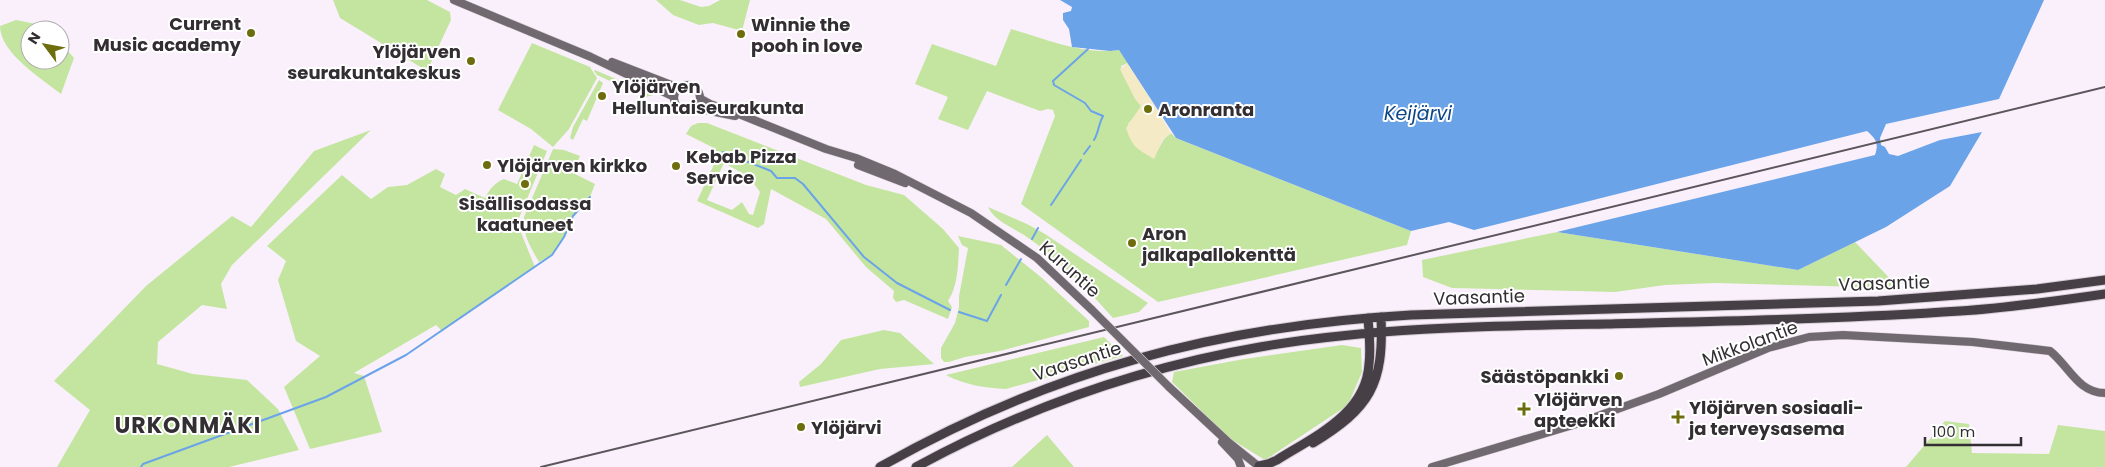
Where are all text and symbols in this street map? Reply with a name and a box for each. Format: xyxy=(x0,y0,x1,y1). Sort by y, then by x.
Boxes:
place label: Current Music academy xyxy=(93,11,242,57)
place label: Winnie the pooh in love xyxy=(751,12,863,58)
north arrow xyxy=(20,20,70,70)
marker: Current Music academy xyxy=(245,27,257,39)
text: N xyxy=(23,28,45,48)
marker: Winnie the pooh in love xyxy=(735,28,747,40)
place label: Ylöjärven seurakuntakeskus xyxy=(287,39,461,85)
marker: Ylöjärven seurakuntakeskus xyxy=(465,55,477,67)
place label: Ylöjärven Helluntaiseurakunta xyxy=(612,74,804,120)
marker: Ylöjärven Helluntaiseurakunta xyxy=(596,90,608,102)
place label: Aronranta xyxy=(1158,97,1254,122)
water label: Keijärvi xyxy=(1384,100,1452,127)
marker: Aronranta xyxy=(1142,103,1154,115)
place label: Kebab Pizza Service xyxy=(686,144,797,190)
place label: Ylöjärven kirkko xyxy=(497,153,647,178)
marker: Ylöjärven kirkko xyxy=(481,159,493,171)
marker: Kebab Pizza Service xyxy=(670,160,682,172)
marker: Sisällisodassa kaatuneet xyxy=(519,178,531,190)
place label: Sisällisodassa kaatuneet xyxy=(459,191,591,237)
place label: Aron jalkapallokenttä xyxy=(1141,221,1296,267)
street label: Kuruntie xyxy=(1034,235,1106,303)
marker: Aron jalkapallokenttä xyxy=(1126,237,1138,249)
street label: Vaasantie xyxy=(1838,269,1930,297)
street label: Vaasantie xyxy=(1433,283,1525,311)
street label: Mikkolantie xyxy=(1699,314,1801,372)
street label: Vaasantie xyxy=(1030,335,1124,387)
place label: Säästöpankki xyxy=(1481,364,1609,389)
marker: Säästöpankki xyxy=(1613,370,1625,382)
place label: Ylöjärven apteekki xyxy=(1534,387,1623,433)
place label: Ylöjärven sosiaali- ja terveysasema xyxy=(1688,395,1864,441)
marker: Ylöjärven apteekki xyxy=(1518,403,1530,415)
district label: URKONMÄKI xyxy=(115,410,261,441)
marker: Ylöjärven sosiaali- ja terveysasema xyxy=(1671,410,1685,424)
scale bar xyxy=(1925,414,2021,446)
place label: Ylöjärvi xyxy=(811,415,882,440)
marker: Ylöjärvi xyxy=(795,421,807,433)
text: 100 m xyxy=(1932,421,1975,442)

